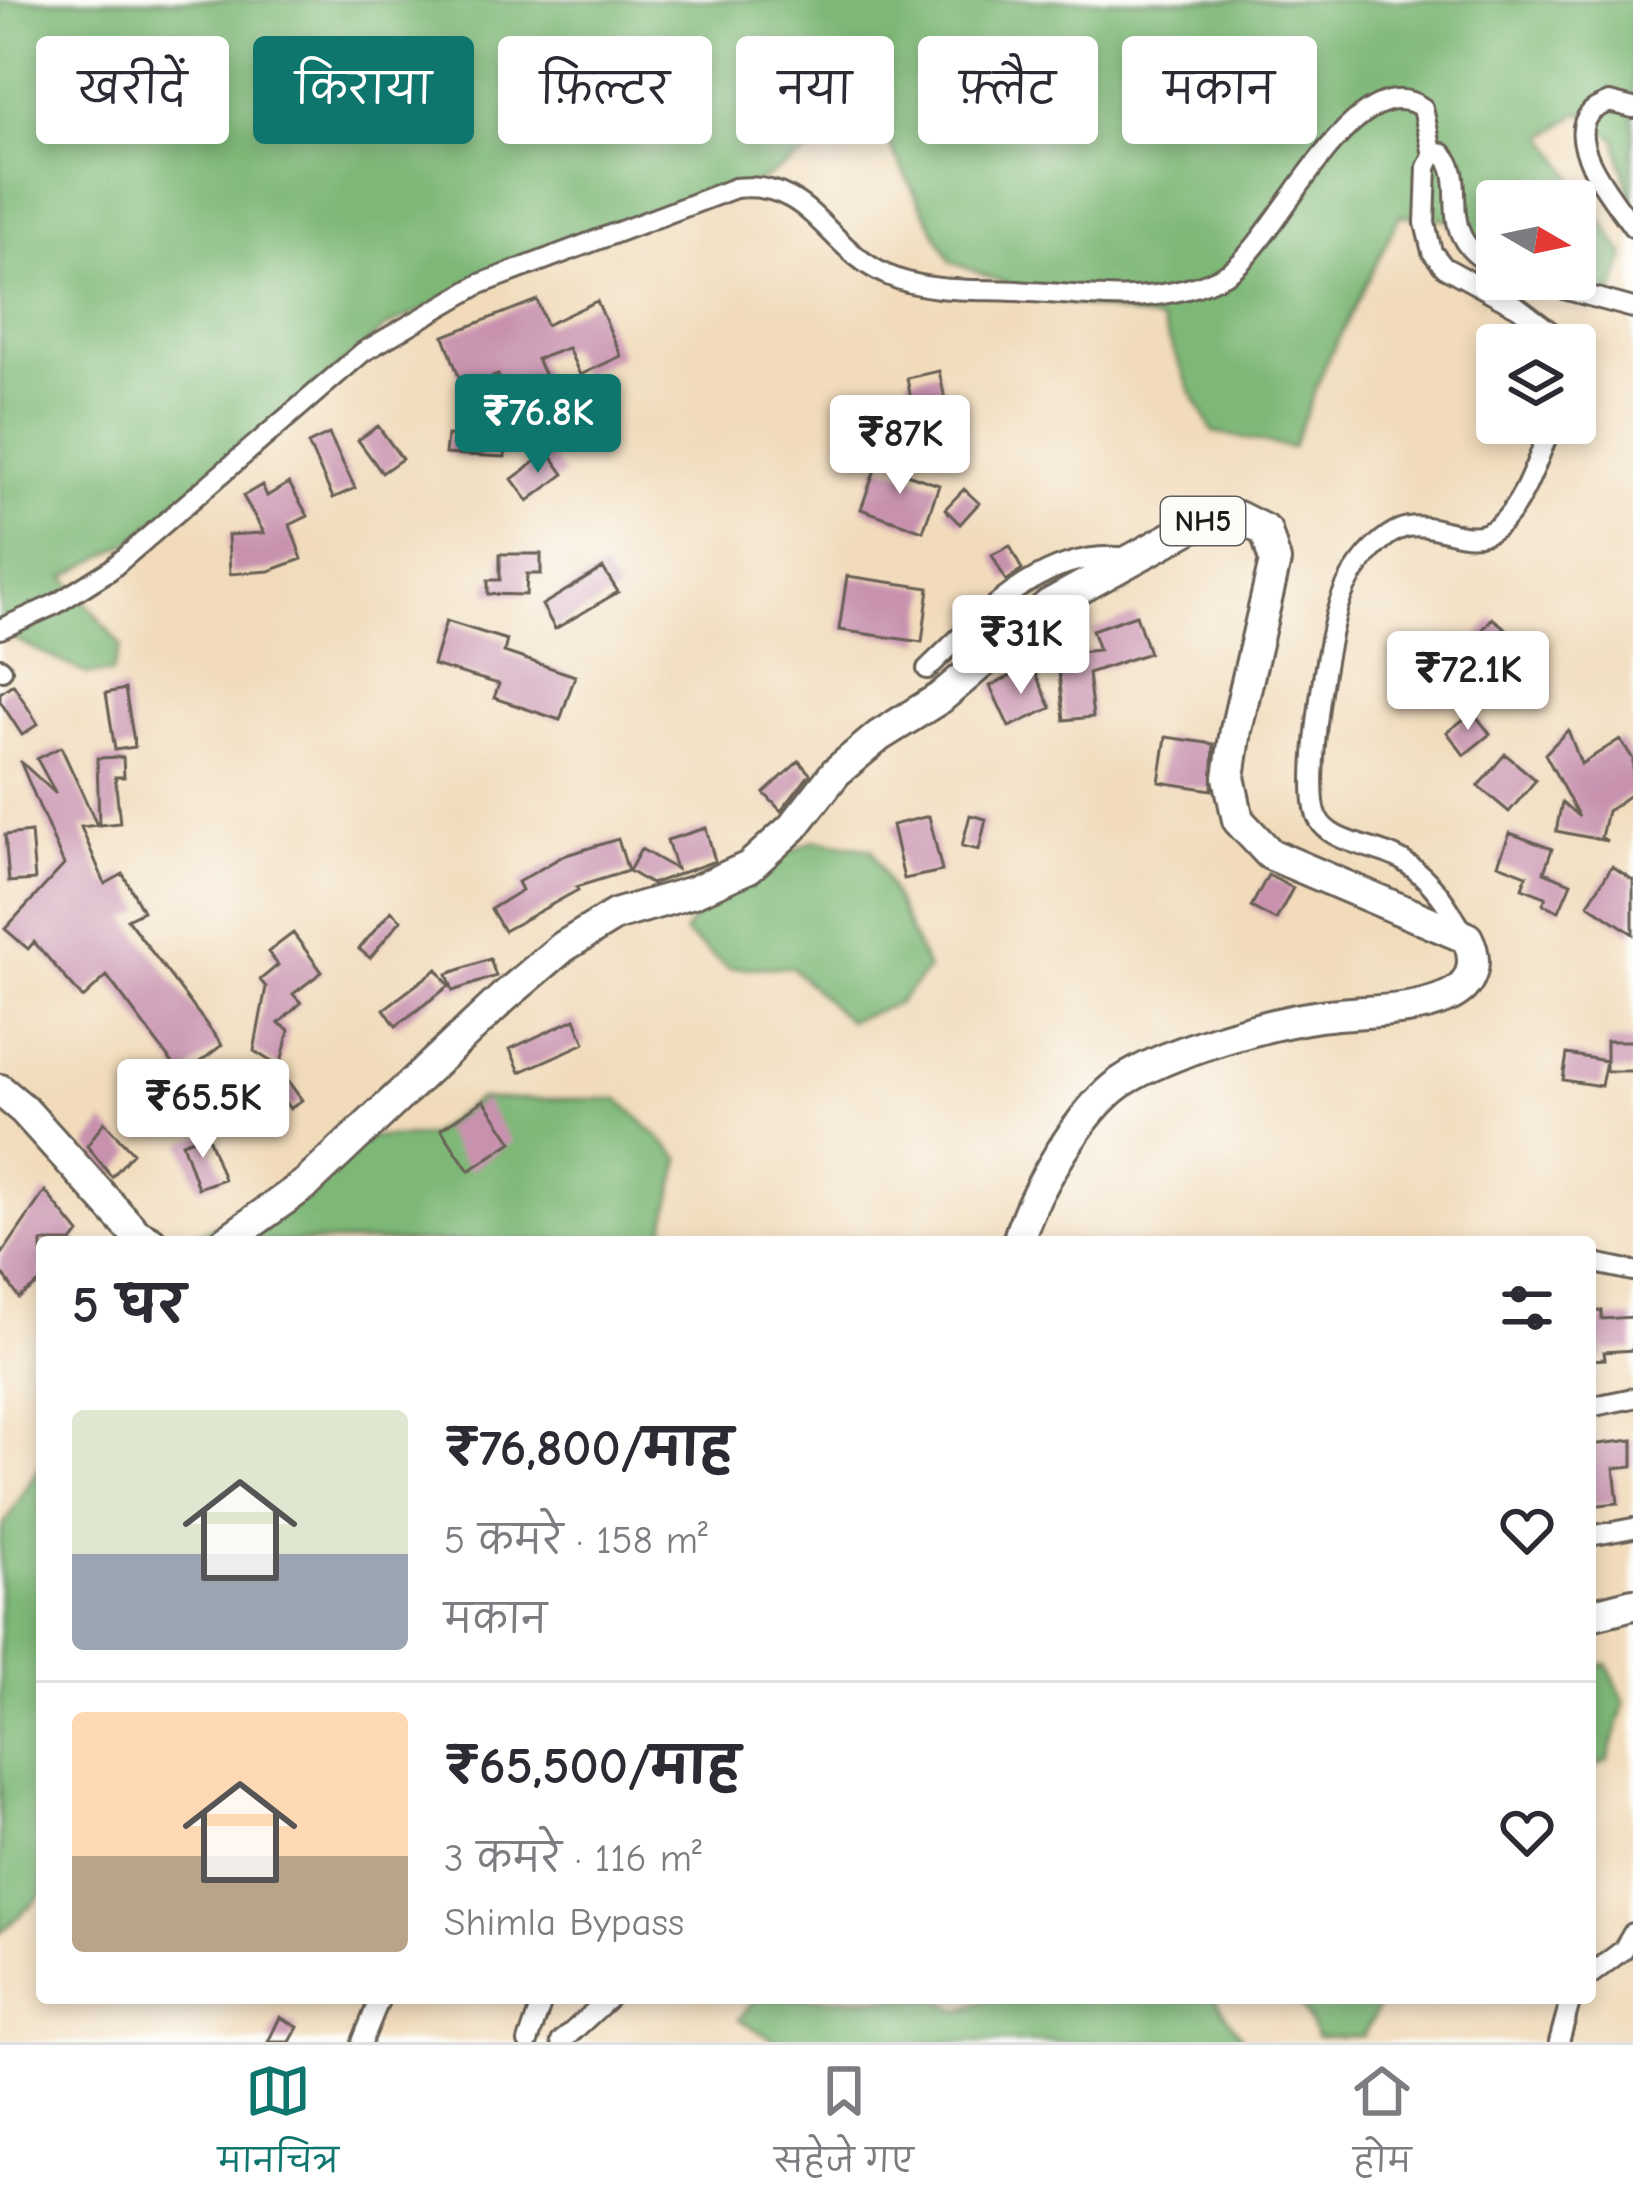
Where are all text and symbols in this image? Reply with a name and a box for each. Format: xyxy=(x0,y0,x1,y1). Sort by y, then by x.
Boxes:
chip: खरीदें xyxy=(36,36,229,144)
chip: किराया xyxy=(253,36,474,144)
chip: फ़िल्टर xyxy=(498,36,712,144)
chip: नया xyxy=(736,36,894,144)
chip: फ़्लैट xyxy=(918,36,1098,144)
chip: मकान xyxy=(1122,36,1317,144)
north arrow xyxy=(1476,180,1596,300)
map controls xyxy=(1476,180,1596,444)
button: layers xyxy=(1476,324,1596,444)
pin: ₹76.8K xyxy=(440,374,636,476)
text: ₹76.8K xyxy=(482,390,594,435)
pin: ₹87K xyxy=(829,395,971,497)
text: ₹87K xyxy=(857,411,943,456)
road number: NH5 xyxy=(1161,497,1245,545)
pin: ₹31K xyxy=(950,595,1092,697)
text: ₹31K xyxy=(979,611,1063,656)
pin: ₹72.1K xyxy=(1370,631,1566,733)
text: ₹72.1K xyxy=(1414,647,1522,692)
pin: ₹65.5K xyxy=(105,1059,301,1161)
text: ₹65.5K xyxy=(144,1075,262,1120)
icon: filters xyxy=(1494,1275,1560,1341)
text: 5 घर xyxy=(72,1276,185,1335)
text: ₹76,800/माह xyxy=(444,1419,733,1478)
icon: home xyxy=(168,1458,312,1602)
icon: heart xyxy=(1494,1497,1560,1563)
text: 5 कमरे · 158 m² xyxy=(444,1518,708,1563)
text: मकान xyxy=(444,1597,547,1642)
text: ₹65,500/माह xyxy=(444,1737,740,1796)
icon: home xyxy=(168,1760,312,1904)
icon: heart xyxy=(1494,1799,1560,1865)
text: 3 कमरे · 116 m² xyxy=(444,1836,702,1881)
text: Shimla Bypass xyxy=(444,1900,684,1945)
tab: मानचित्र xyxy=(218,2058,339,2197)
tab: सहेजे गए xyxy=(774,2058,914,2197)
tab: होम xyxy=(1349,2058,1415,2197)

